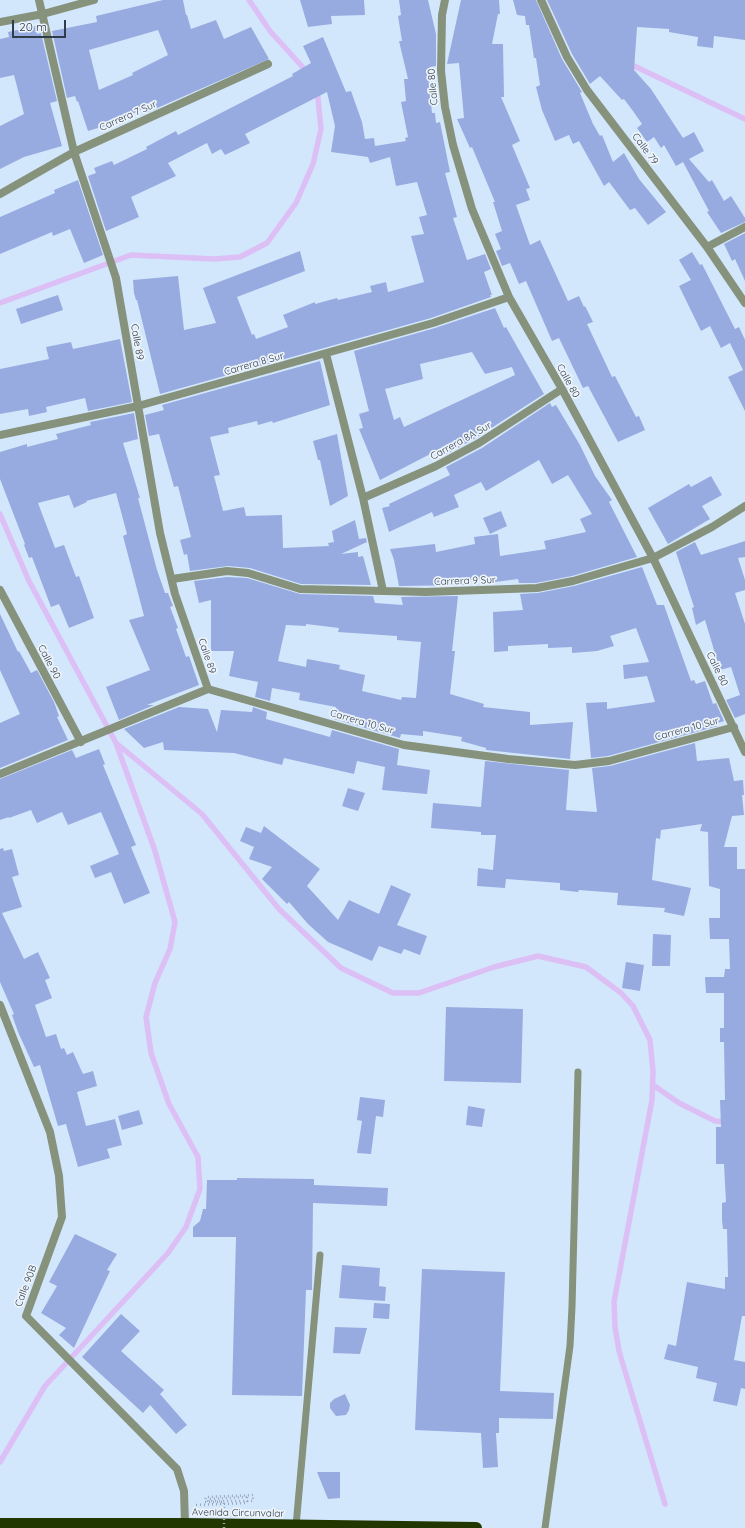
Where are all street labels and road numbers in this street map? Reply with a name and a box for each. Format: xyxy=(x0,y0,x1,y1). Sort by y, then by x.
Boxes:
street label: Calle 80 xyxy=(425,68,441,106)
street label: Carrera 7 Sur xyxy=(98,98,158,134)
street label: Calle 79 xyxy=(629,131,661,167)
street label: Calle 89 xyxy=(128,323,146,361)
street label: Carrera 8 Sur xyxy=(223,350,285,378)
street label: Calle 80 xyxy=(554,362,582,400)
street label: Carrera 8A Sur xyxy=(428,419,494,463)
street label: Carrera 9 Sur xyxy=(434,574,496,588)
street label: Calle 89 xyxy=(195,637,219,675)
street label: Calle 90 xyxy=(35,643,63,681)
street label: Calle 80 xyxy=(704,650,730,688)
street label: Carrera 10 Sur xyxy=(329,707,395,737)
street label: Carrera 10 Sur xyxy=(654,715,720,743)
street label: Calle 90B xyxy=(13,1264,39,1308)
street label: Avenida Circunvalar xyxy=(192,1506,284,1520)

